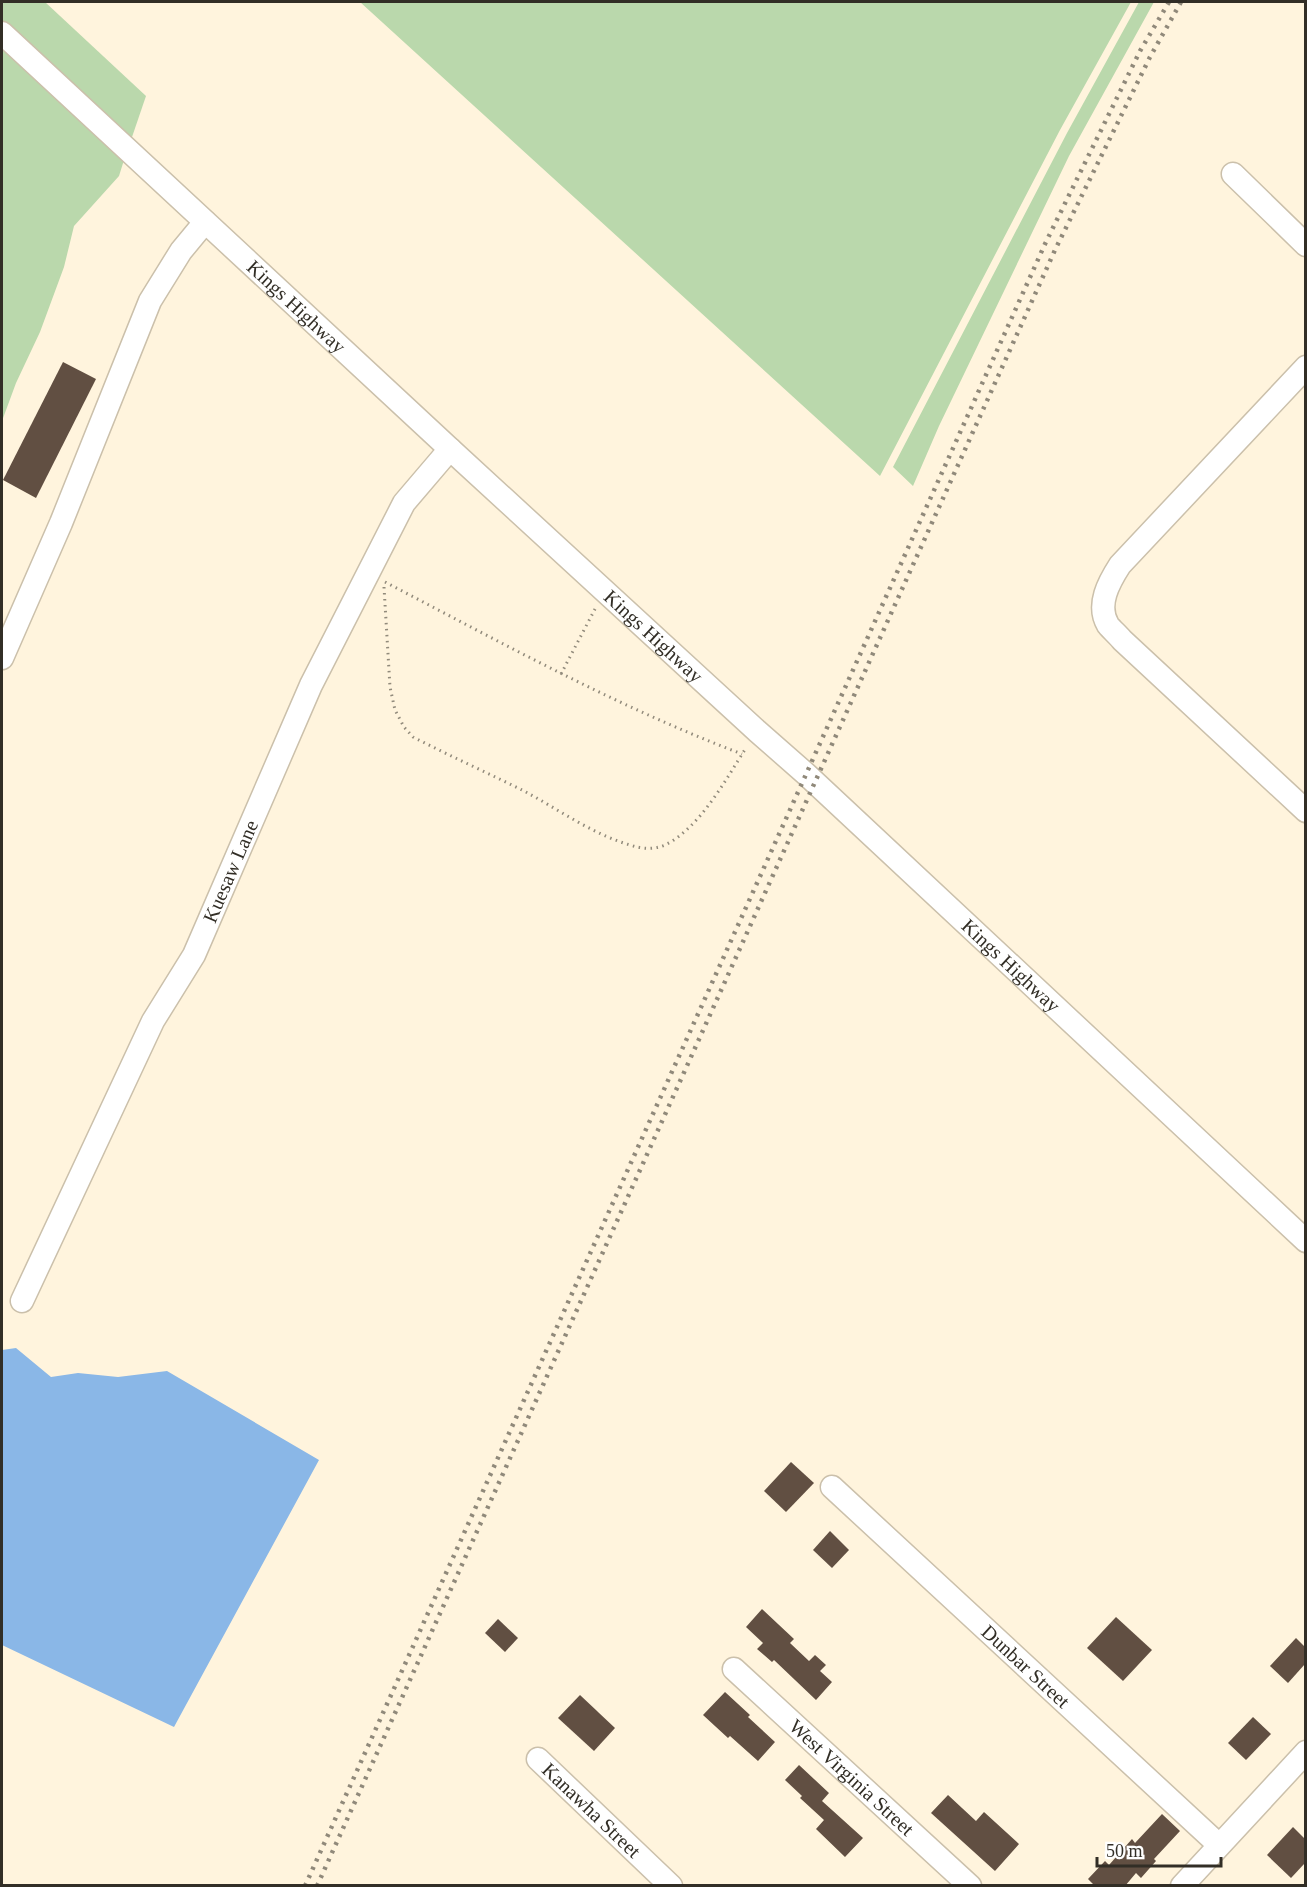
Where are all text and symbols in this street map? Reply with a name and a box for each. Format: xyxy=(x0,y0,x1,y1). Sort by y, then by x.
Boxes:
street label: Kings Highway xyxy=(243,256,350,358)
street label: Kings Highway xyxy=(600,585,708,688)
street label: Kuesaw Lane xyxy=(198,817,262,926)
street label: Kings Highway xyxy=(957,914,1065,1017)
street label: Dunbar Street xyxy=(977,1620,1075,1713)
street label: West Virginia Street xyxy=(785,1715,919,1840)
street label: Kanawha Street xyxy=(538,1758,645,1862)
scale bar xyxy=(1097,1830,1222,1868)
text: 50 m xyxy=(1106,1841,1143,1861)

